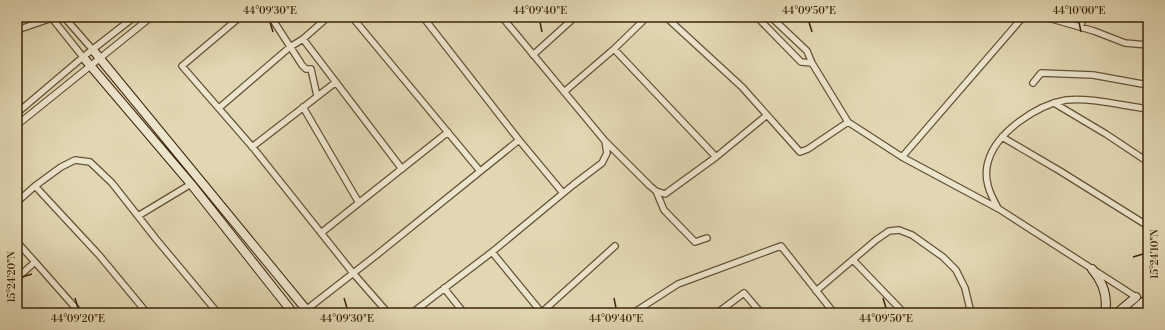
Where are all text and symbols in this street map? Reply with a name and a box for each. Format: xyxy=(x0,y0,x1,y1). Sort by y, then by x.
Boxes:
text: 44°09'30"E xyxy=(243,5,297,17)
text: 44°09'40"E xyxy=(513,5,567,17)
text: 44°09'50"E xyxy=(782,5,836,17)
text: 44°10'00"E xyxy=(1053,5,1105,17)
text: 15°24'10"N xyxy=(1149,229,1161,279)
text: 15°24'20"N xyxy=(6,251,18,303)
text: 44°09'20"E xyxy=(51,313,105,325)
text: 44°09'30"E xyxy=(320,313,374,325)
text: 44°09'40"E xyxy=(589,313,643,325)
text: 44°09'50"E xyxy=(859,313,913,325)

